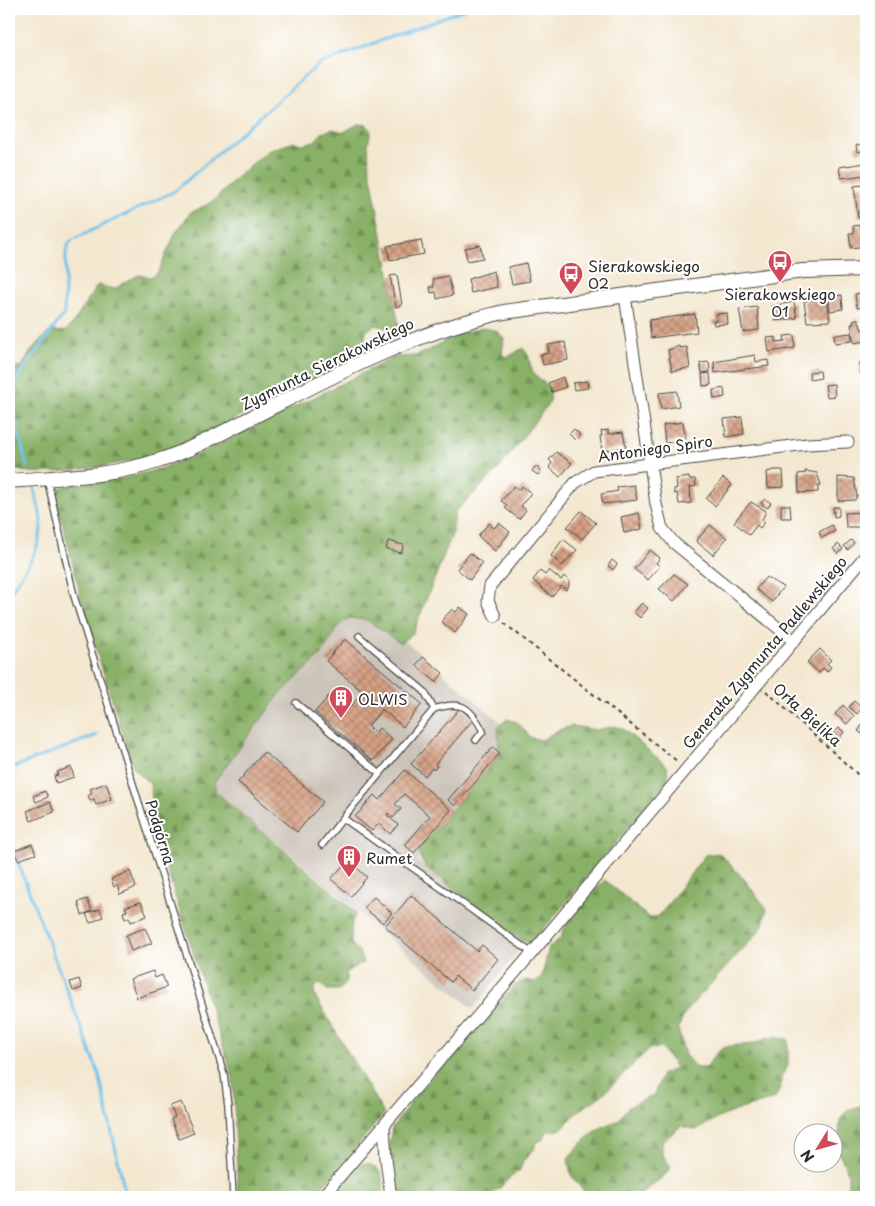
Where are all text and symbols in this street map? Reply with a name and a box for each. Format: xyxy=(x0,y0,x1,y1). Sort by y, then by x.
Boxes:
bus stop icon: Sierakowskiego 01 xyxy=(767,249,793,283)
place label: Sierakowskiego 02 xyxy=(588,254,700,294)
bus stop icon: Sierakowskiego 02 xyxy=(558,261,584,295)
place label: Sierakowskiego 01 xyxy=(724,282,836,322)
street label: Zygmunta Sierakowskiego xyxy=(237,311,417,415)
street label: Antoniego Spiro xyxy=(596,429,714,467)
street label: Generała Zygmunta Padlewskiego xyxy=(676,551,852,753)
street label: Orła Bielika xyxy=(768,677,848,752)
building icon: OLWIS xyxy=(328,685,354,719)
place label: OLWIS xyxy=(358,687,408,710)
street label: Podgórna xyxy=(140,797,182,868)
building icon: Rumet xyxy=(336,844,362,878)
place label: Rumet xyxy=(366,846,412,869)
north arrow xyxy=(792,1124,842,1174)
text: N xyxy=(795,1145,819,1167)

